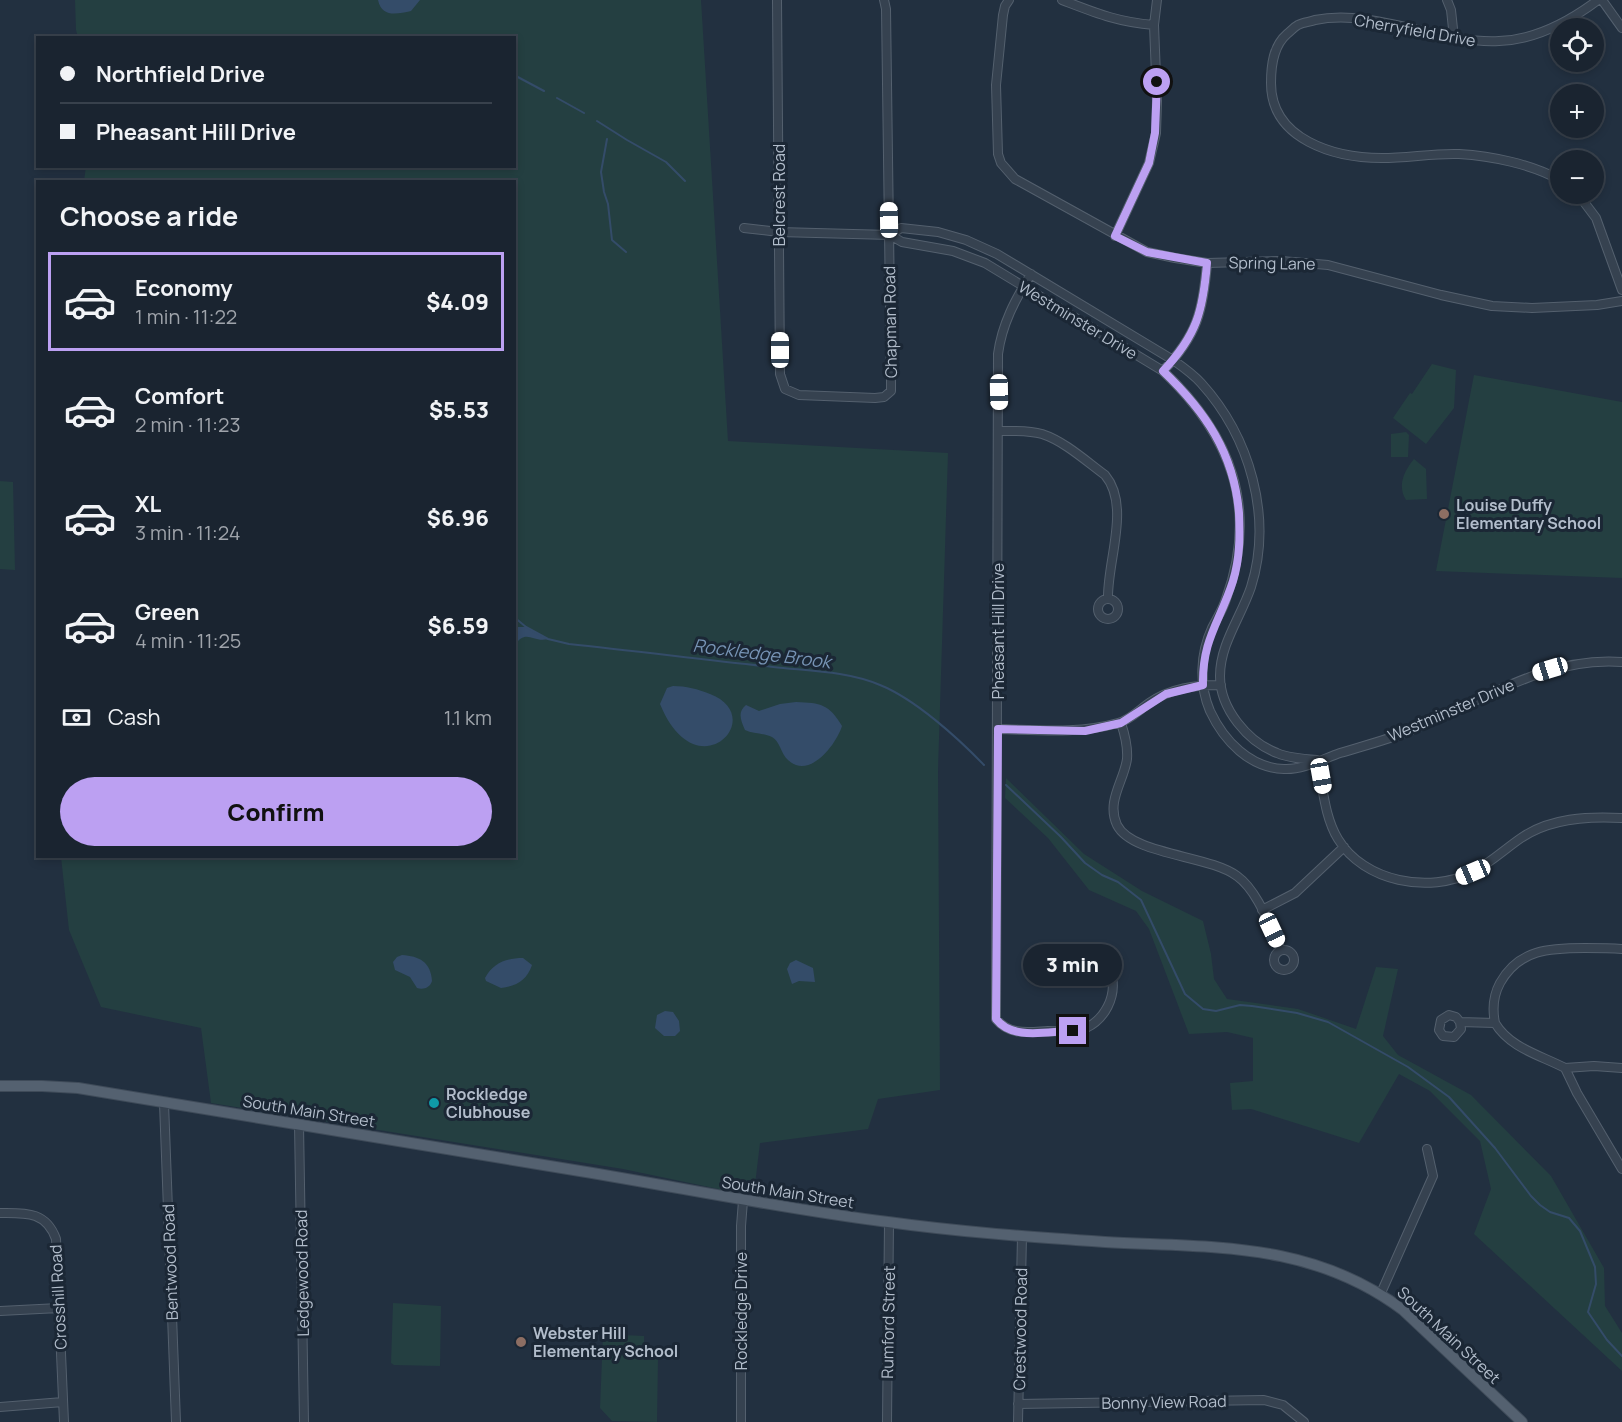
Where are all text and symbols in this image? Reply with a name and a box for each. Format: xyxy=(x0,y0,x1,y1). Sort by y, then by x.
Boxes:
street label: Cherryfield Drive xyxy=(1353,8,1477,52)
map controls xyxy=(1550,18,1604,204)
button: locate xyxy=(1550,18,1604,72)
text: Northfield Drive xyxy=(96,59,265,89)
route start xyxy=(1143,68,1170,95)
button: + xyxy=(1550,84,1604,138)
text: Pheasant Hill Drive xyxy=(96,117,296,147)
street label: Belcrest Road xyxy=(768,144,790,246)
button: − xyxy=(1550,150,1604,204)
text: Choose a ride xyxy=(60,197,238,234)
car xyxy=(880,202,898,238)
street label: Spring Lane xyxy=(1228,251,1316,275)
street label: Chapman Road xyxy=(878,266,902,378)
text: Economy xyxy=(135,273,233,303)
icon: car xyxy=(63,275,117,329)
street label: Westminster Drive xyxy=(1014,276,1142,364)
text: $4.09 xyxy=(426,287,489,317)
text: 1 min · 11:22 xyxy=(135,303,237,330)
car xyxy=(771,332,789,368)
car xyxy=(990,374,1008,410)
text: Comfort xyxy=(135,381,224,411)
icon: car xyxy=(63,383,117,437)
text: $5.53 xyxy=(429,395,489,425)
text: 2 min · 11:23 xyxy=(135,411,240,438)
text: XL xyxy=(135,489,161,519)
icon: car xyxy=(63,491,117,545)
place label: Louise Duffy Elementary School xyxy=(1456,494,1601,534)
text: $6.96 xyxy=(427,503,489,533)
marker: Louise Duffy Elementary School xyxy=(1437,507,1451,521)
text: 3 min · 11:24 xyxy=(135,519,240,546)
street label: Pheasant Hill Drive xyxy=(987,563,1009,699)
text: Green xyxy=(135,597,200,627)
icon: car xyxy=(63,599,117,653)
text: $6.59 xyxy=(428,611,489,641)
text: 4 min · 11:25 xyxy=(135,627,241,654)
water label: Rockledge Brook xyxy=(692,633,835,674)
car xyxy=(1530,655,1570,683)
street label: Westminster Drive xyxy=(1384,673,1518,747)
icon: cash xyxy=(60,701,93,734)
text: Cash xyxy=(108,702,161,732)
text: 1.1 km xyxy=(444,704,492,731)
car xyxy=(1309,757,1333,795)
button: Confirm xyxy=(60,777,492,846)
car xyxy=(1453,857,1493,887)
car xyxy=(1256,910,1288,950)
callout: 3 min xyxy=(1024,944,1122,986)
text: 3 min xyxy=(1046,951,1099,978)
route end xyxy=(1059,1017,1086,1044)
place label: Rockledge Clubhouse xyxy=(446,1083,531,1123)
street label: South Main Street xyxy=(241,1090,377,1132)
marker: Rockledge Clubhouse xyxy=(427,1096,441,1110)
street label: South Main Street xyxy=(720,1171,856,1213)
street label: Bentwood Road xyxy=(157,1203,183,1321)
street label: Ledgewood Road xyxy=(290,1209,314,1337)
street label: Crosshill Road xyxy=(44,1244,72,1350)
street label: Rockledge Drive xyxy=(730,1252,752,1370)
street label: Rumford Street xyxy=(876,1265,900,1379)
street label: Crestwood Road xyxy=(1008,1267,1032,1391)
street label: South Main Street xyxy=(1393,1281,1505,1389)
place label: Webster Hill Elementary School xyxy=(533,1322,678,1362)
marker: Webster Hill Elementary School xyxy=(514,1335,528,1349)
street label: Bonny View Road xyxy=(1101,1390,1227,1414)

